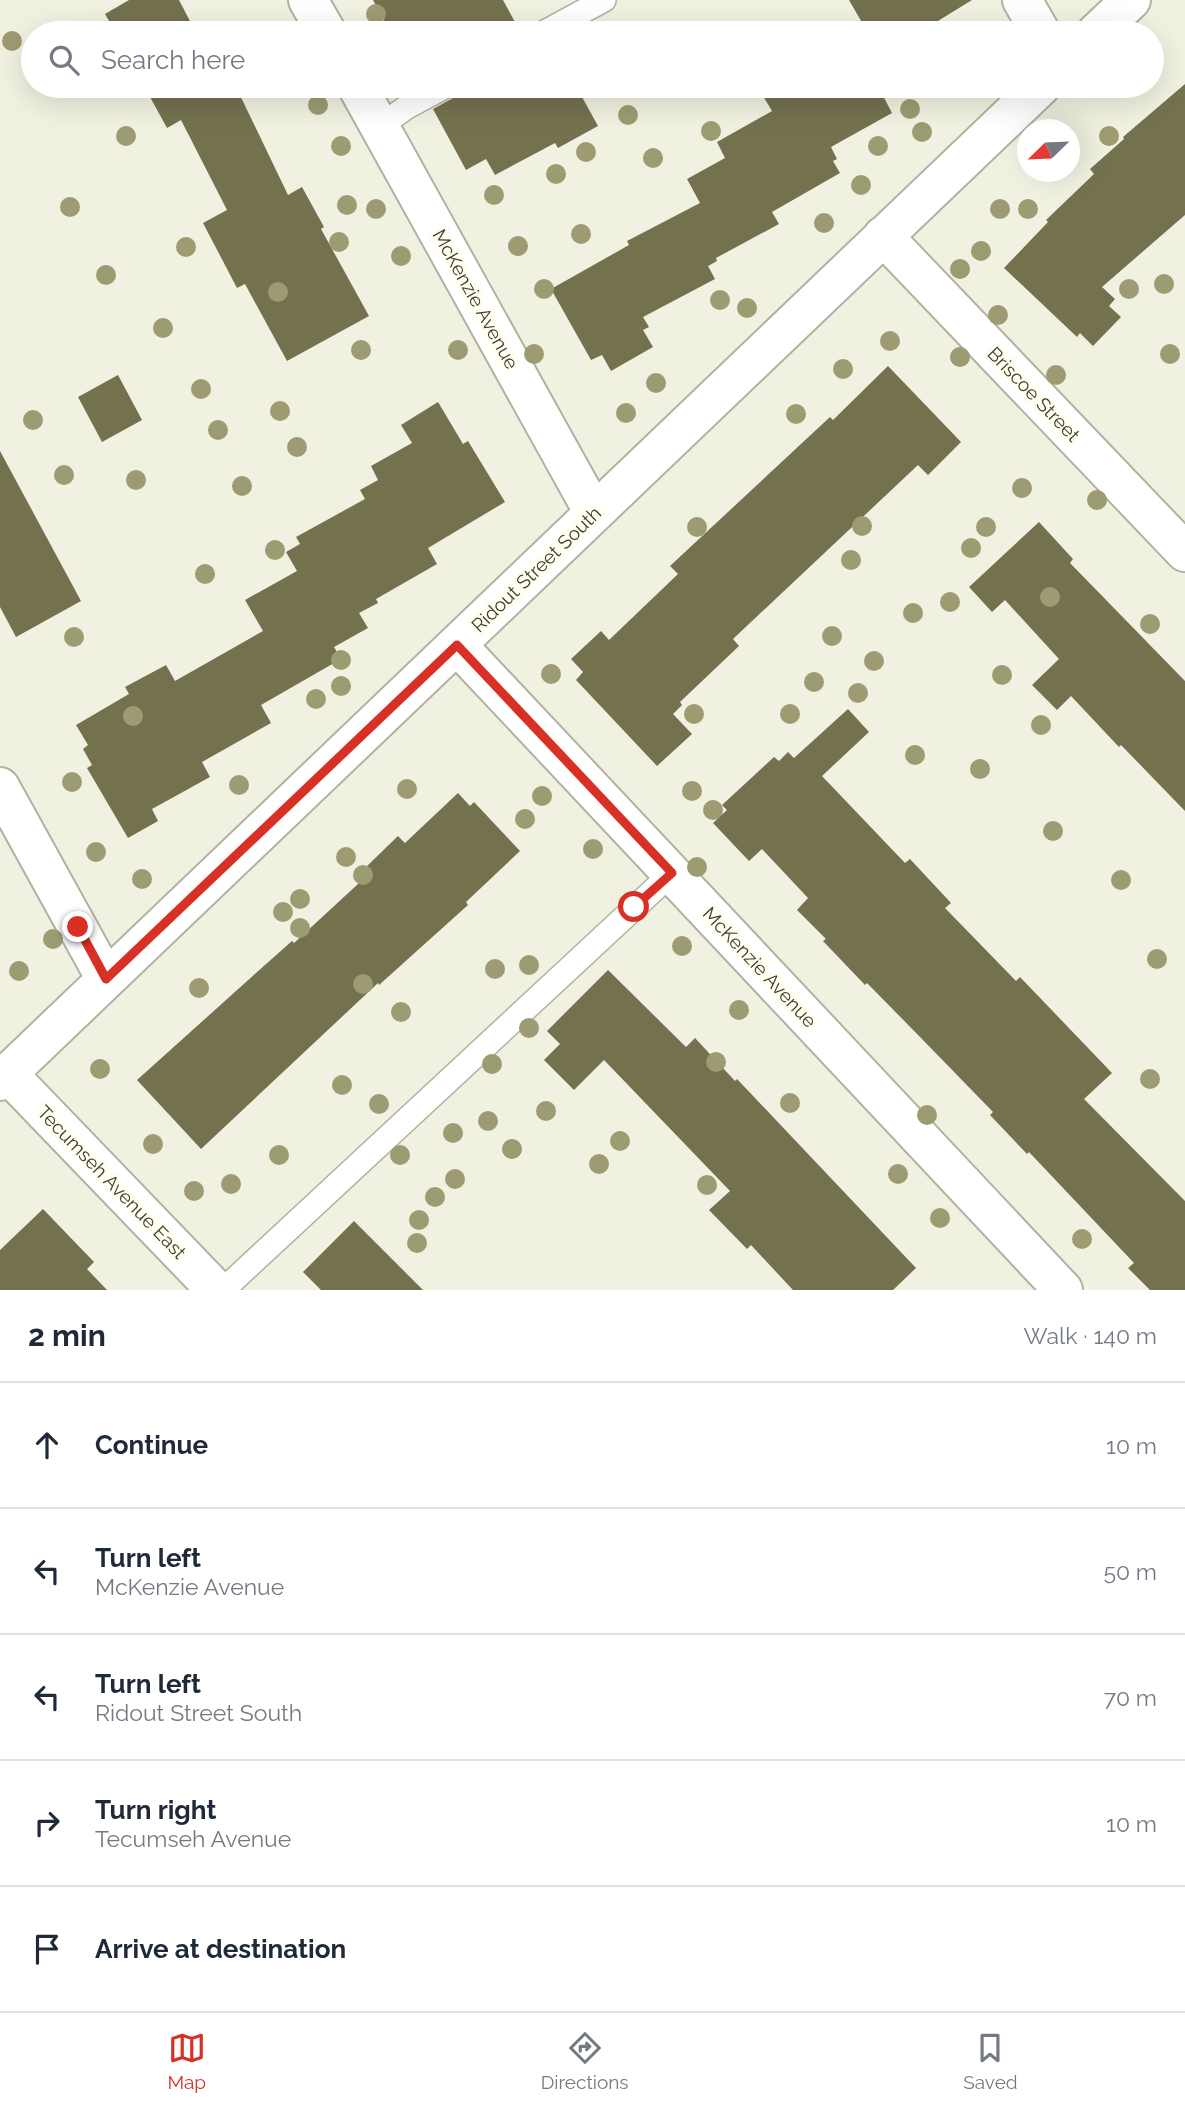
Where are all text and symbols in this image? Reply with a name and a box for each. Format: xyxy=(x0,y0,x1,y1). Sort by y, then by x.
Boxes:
search box xyxy=(21,21,1164,98)
icon: search xyxy=(45,41,83,79)
text: Search here xyxy=(101,45,245,75)
north arrow xyxy=(1017,119,1080,182)
street label: McKenzie Avenue xyxy=(428,225,524,373)
street label: Briscoe Street xyxy=(983,342,1085,446)
street label: Ridout Street South xyxy=(467,502,605,636)
route start xyxy=(618,891,649,922)
street label: McKenzie Avenue xyxy=(699,902,821,1032)
route end xyxy=(62,911,93,942)
street label: Tecumseh Avenue East xyxy=(33,1101,191,1264)
text: 2 min xyxy=(28,1318,106,1353)
text: Walk · 140 m xyxy=(1024,1322,1157,1349)
icon: ahead xyxy=(28,1426,66,1464)
text: Continue xyxy=(95,1430,208,1460)
text: 10 m xyxy=(1106,1432,1157,1459)
text: Turn left xyxy=(95,1543,201,1573)
icon: left xyxy=(28,1552,66,1590)
text: 50 m xyxy=(1103,1558,1157,1585)
text: McKenzie Avenue xyxy=(95,1573,284,1600)
text: Turn left xyxy=(95,1669,201,1699)
icon: left xyxy=(28,1678,66,1716)
text: 70 m xyxy=(1104,1684,1157,1711)
text: Ridout Street South xyxy=(95,1699,302,1726)
text: Turn right xyxy=(95,1795,216,1825)
icon: right xyxy=(28,1804,66,1842)
text: 10 m xyxy=(1106,1810,1157,1837)
text: Tecumseh Avenue xyxy=(95,1825,291,1852)
icon: arrive xyxy=(28,1930,66,1968)
text: Arrive at destination xyxy=(95,1934,346,1964)
tab: Map xyxy=(167,2029,206,2093)
tab: Directions xyxy=(541,2029,629,2093)
tab: Saved xyxy=(963,2029,1018,2093)

